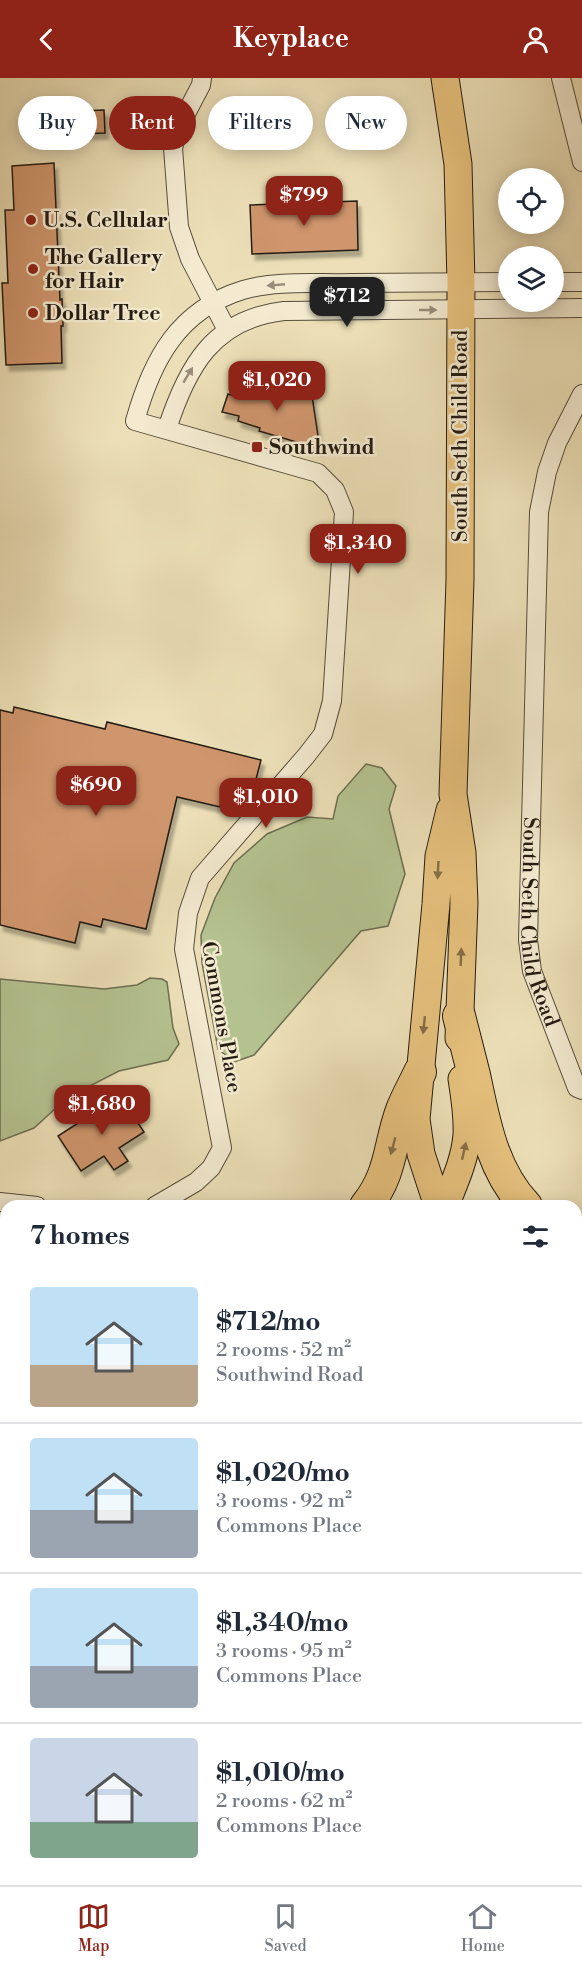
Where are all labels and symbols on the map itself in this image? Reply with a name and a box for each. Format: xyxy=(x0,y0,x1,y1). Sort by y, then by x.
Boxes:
pin: $799 xyxy=(268,176,340,227)
place label: U.S. Cellular xyxy=(43,208,168,234)
marker: U.S. Cellular xyxy=(24,213,38,227)
place label: The Gallery for Hair xyxy=(45,245,163,295)
marker: The Gallery for Hair xyxy=(26,262,40,276)
pin: $712 xyxy=(311,277,383,328)
one-way arrow xyxy=(267,280,286,290)
place label: Dollar Tree xyxy=(45,301,161,327)
one-way arrow xyxy=(419,305,438,315)
marker: Dollar Tree xyxy=(26,306,40,320)
street label: South Seth Child Road xyxy=(448,330,474,542)
pin: $1,020 xyxy=(228,361,326,412)
one-way arrow xyxy=(183,367,194,383)
place label: Southwind xyxy=(269,435,375,461)
marker: Southwind xyxy=(250,440,264,454)
pin: $1,340 xyxy=(309,524,407,575)
pin: $690 xyxy=(60,766,132,817)
pin: $1,010 xyxy=(217,778,315,829)
street label: South Seth Child Road xyxy=(514,817,564,1031)
one-way arrow xyxy=(434,860,443,879)
street label: Commons Place xyxy=(195,939,247,1095)
one-way arrow xyxy=(457,947,466,966)
one-way arrow xyxy=(419,1016,429,1035)
pin: $1,680 xyxy=(53,1085,151,1136)
one-way arrow xyxy=(388,1138,397,1156)
one-way arrow xyxy=(460,1141,469,1160)

